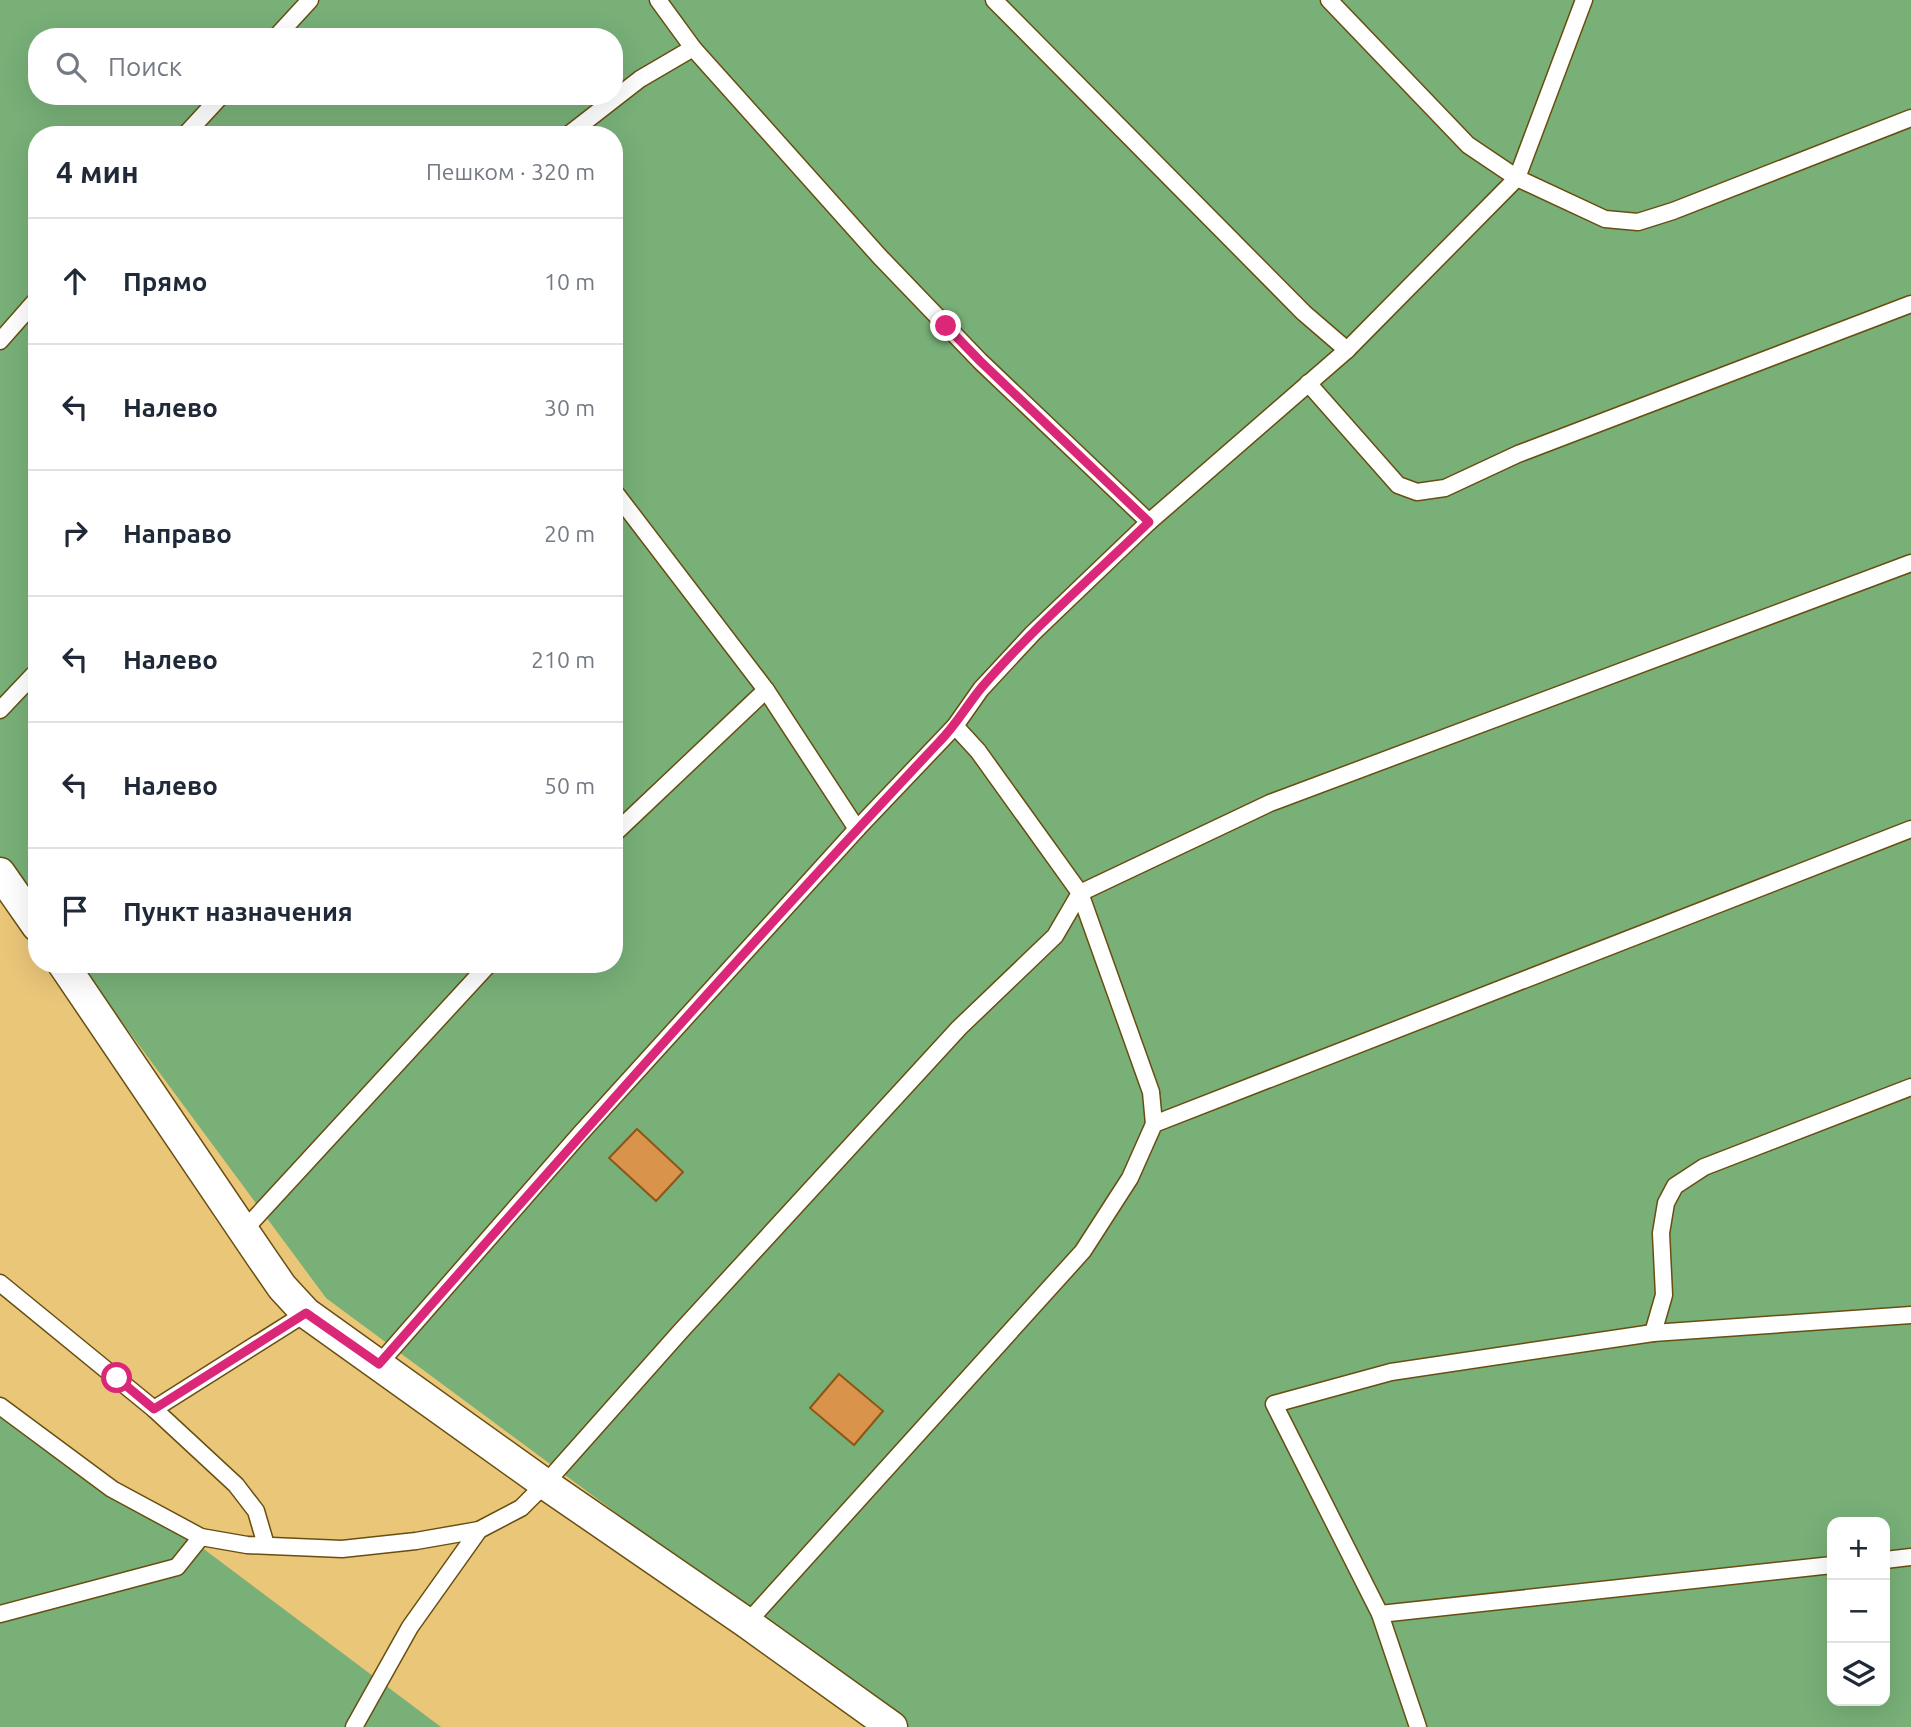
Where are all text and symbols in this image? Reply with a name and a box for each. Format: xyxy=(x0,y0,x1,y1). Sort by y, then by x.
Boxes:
search box xyxy=(28,28,623,105)
icon: search xyxy=(52,48,90,86)
text: Поиск xyxy=(108,52,182,81)
text: 4 мин xyxy=(56,155,139,189)
text: Пешком · 320 m xyxy=(426,159,595,184)
icon: ahead xyxy=(56,262,94,300)
text: Прямо xyxy=(123,267,207,296)
text: 10 m xyxy=(544,269,595,294)
route end xyxy=(930,310,961,341)
icon: left xyxy=(56,388,94,426)
text: Налево xyxy=(123,393,218,422)
text: 30 m xyxy=(544,395,595,420)
icon: right xyxy=(56,514,94,552)
text: Направо xyxy=(123,519,232,548)
text: 20 m xyxy=(544,521,595,546)
icon: left xyxy=(56,640,94,678)
text: Налево xyxy=(123,645,218,674)
text: 210 m xyxy=(531,647,595,672)
icon: left xyxy=(56,766,94,804)
text: Налево xyxy=(123,771,218,800)
text: 50 m xyxy=(544,773,595,798)
icon: arrive xyxy=(56,892,94,930)
text: Пункт назначения xyxy=(123,897,353,926)
route start xyxy=(101,1362,132,1393)
map controls xyxy=(1827,1517,1890,1706)
button: + xyxy=(1827,1517,1890,1580)
button: − xyxy=(1827,1580,1890,1643)
button: layers xyxy=(1827,1643,1890,1706)

